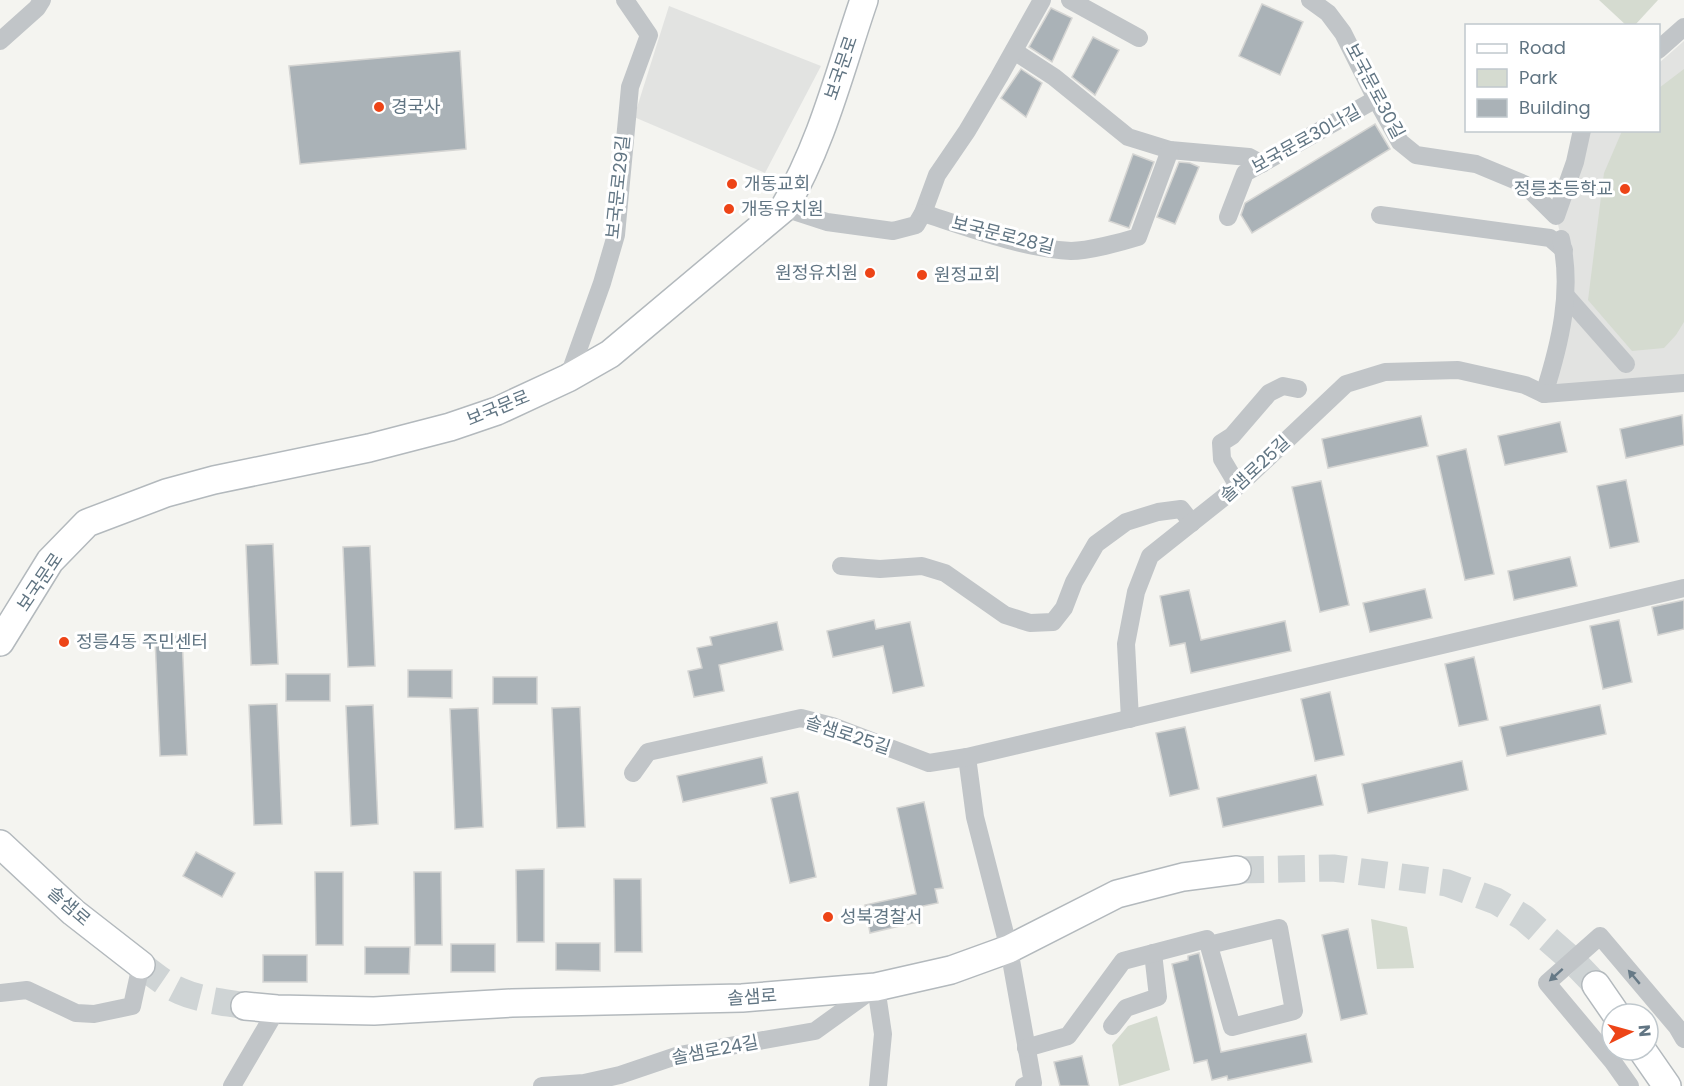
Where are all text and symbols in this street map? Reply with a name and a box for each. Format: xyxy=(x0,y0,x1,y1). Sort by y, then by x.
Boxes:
legend xyxy=(1465,24,1660,132)
street label: 보국문로 xyxy=(818,32,863,103)
text: Road xyxy=(1519,35,1566,60)
street label: 보국문로30길 xyxy=(1340,39,1411,143)
text: Park xyxy=(1519,65,1558,90)
place label: 경국사 xyxy=(391,94,441,119)
text: Building xyxy=(1519,95,1591,120)
street label: 보국문로30나길 xyxy=(1247,98,1365,179)
marker: 경국사 xyxy=(372,100,386,114)
street label: 보국문로29길 xyxy=(600,134,635,240)
place label: 개동교회 xyxy=(744,171,810,196)
place label: 정릉초등학교 xyxy=(1514,176,1613,201)
marker: 개동교회 xyxy=(725,177,739,191)
marker: 정릉초등학교 xyxy=(1618,182,1632,196)
place label: 개동유치원 xyxy=(741,196,824,221)
marker: 개동유치원 xyxy=(722,202,736,216)
street label: 보국문로28길 xyxy=(949,210,1057,259)
place label: 원정유치원 xyxy=(775,260,858,285)
place label: 원정교회 xyxy=(934,262,1000,287)
marker: 원정유치원 xyxy=(863,266,877,280)
marker: 원정교회 xyxy=(915,268,929,282)
street label: 보국문로 xyxy=(462,384,533,432)
street label: 솔샘로25길 xyxy=(1214,430,1295,508)
street label: 보국문로 xyxy=(11,547,68,616)
place label: 정릉4동 주민센터 xyxy=(76,629,208,654)
marker: 정릉4동 주민센터 xyxy=(57,635,71,649)
street label: 솔샘로25길 xyxy=(802,709,894,760)
street label: 솔샘로 xyxy=(42,880,96,931)
place label: 성북경찰서 xyxy=(840,904,923,929)
marker: 성북경찰서 xyxy=(821,910,835,924)
one-way arrow xyxy=(1549,968,1564,981)
one-way arrow xyxy=(1628,970,1641,985)
street label: 솔샘로 xyxy=(726,982,778,1011)
north arrow xyxy=(1600,1002,1660,1062)
text: N xyxy=(1632,1024,1656,1038)
street label: 솔샘로24길 xyxy=(669,1029,760,1070)

